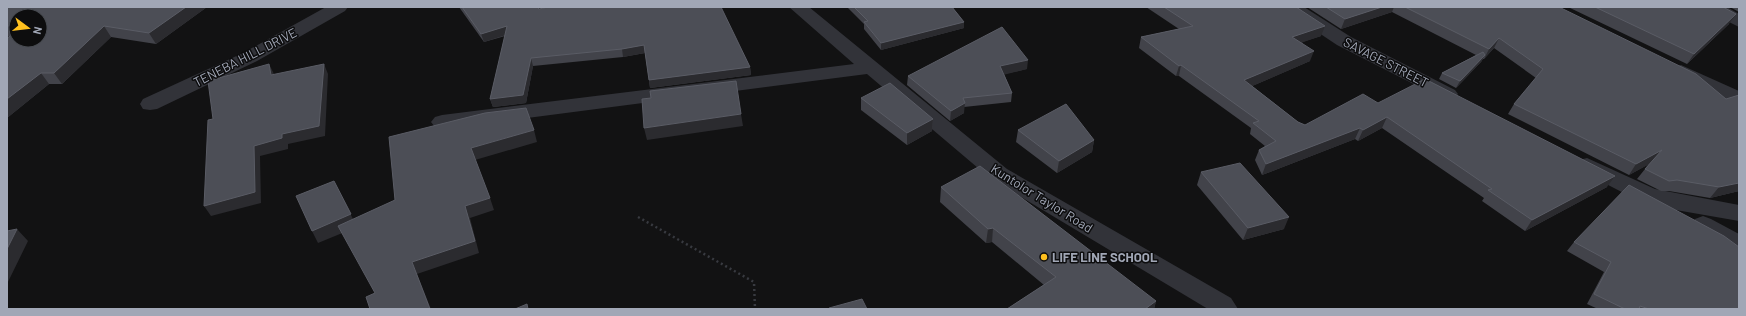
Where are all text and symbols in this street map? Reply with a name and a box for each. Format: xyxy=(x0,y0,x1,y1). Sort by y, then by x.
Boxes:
north arrow xyxy=(8,8,48,48)
street label: TENEBA HILL DRIVE xyxy=(191,24,300,90)
text: N xyxy=(31,25,45,36)
street label: SAVAGE STREET xyxy=(1341,34,1431,90)
street label: Kuntolor Taylor Road xyxy=(988,160,1096,236)
place label: LIFE LINE SCHOOL xyxy=(1052,249,1158,265)
marker: LIFE LINE SCHOOL xyxy=(1039,252,1049,262)

